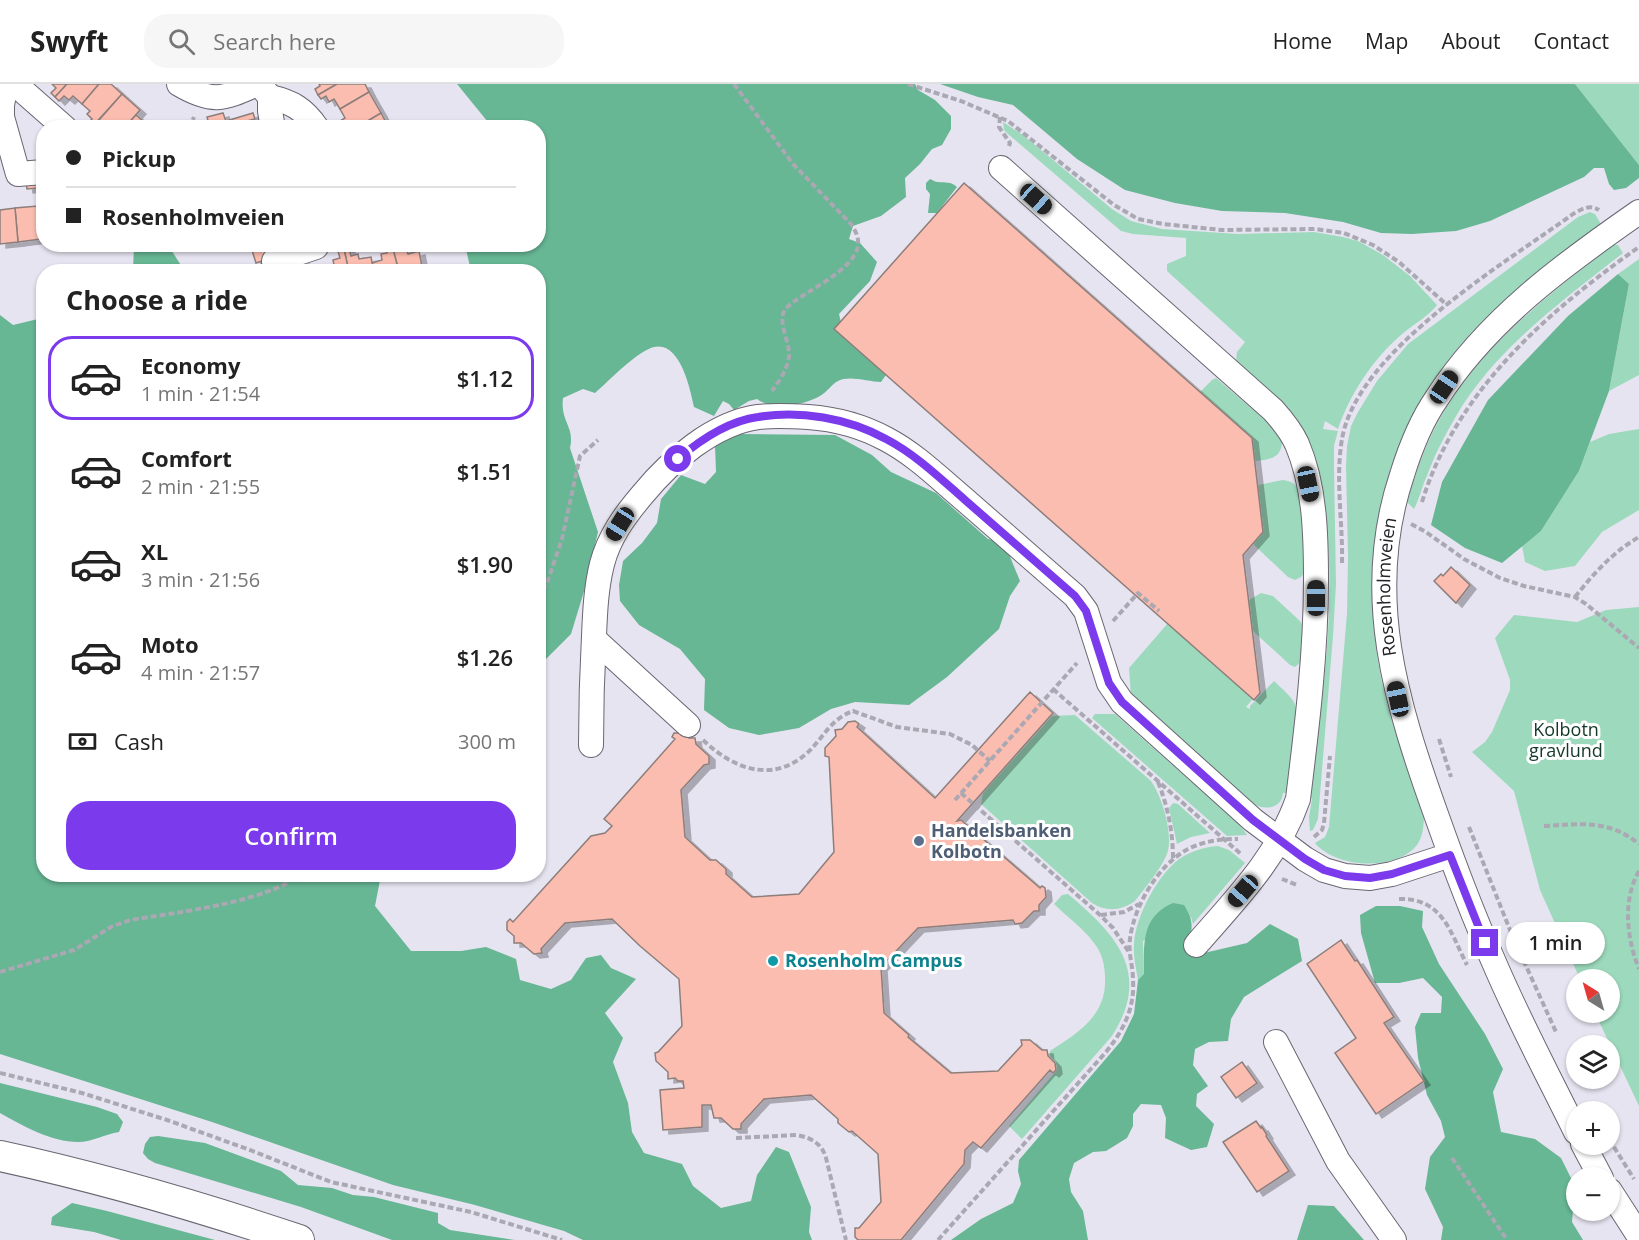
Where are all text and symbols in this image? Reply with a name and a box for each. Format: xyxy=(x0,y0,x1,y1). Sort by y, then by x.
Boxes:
search box xyxy=(144,14,564,68)
text: Swyft xyxy=(30,22,108,60)
icon: search xyxy=(165,25,198,58)
text: Search here xyxy=(213,26,336,56)
text: Home xyxy=(1273,27,1332,55)
text: Map xyxy=(1365,27,1408,55)
text: About xyxy=(1441,27,1501,55)
text: Contact xyxy=(1534,27,1609,55)
text: Pickup xyxy=(102,143,176,173)
car xyxy=(1017,180,1055,218)
text: Rosenholmveien xyxy=(102,201,285,231)
text: Choose a ride xyxy=(66,281,248,318)
text: Economy xyxy=(141,350,240,380)
icon: car xyxy=(69,351,123,405)
text: $1.12 xyxy=(457,363,513,393)
car xyxy=(1426,367,1462,407)
text: 1 min · 21:54 xyxy=(141,380,260,407)
text: Comfort xyxy=(141,443,232,473)
icon: car xyxy=(69,444,123,498)
route start xyxy=(664,445,691,472)
text: $1.51 xyxy=(457,456,513,486)
car xyxy=(1295,465,1321,503)
text: 2 min · 21:55 xyxy=(141,473,260,500)
car xyxy=(603,504,637,544)
street label: Rosenholmveien xyxy=(1371,515,1401,658)
text: XL xyxy=(141,536,168,566)
icon: car xyxy=(69,537,123,591)
text: $1.90 xyxy=(457,549,513,579)
text: 3 min · 21:56 xyxy=(141,566,260,593)
car xyxy=(1307,580,1325,616)
text: Moto xyxy=(141,629,199,659)
icon: car xyxy=(69,630,123,684)
text: $1.26 xyxy=(457,642,513,672)
text: 4 min · 21:57 xyxy=(141,659,260,686)
car xyxy=(1385,680,1411,718)
park label: Kolbotn gravlund xyxy=(1529,717,1603,762)
icon: cash xyxy=(66,725,99,758)
text: Cash xyxy=(114,726,164,756)
text: 300 m xyxy=(458,728,516,755)
button: Confirm xyxy=(66,801,516,870)
place label: Handelsbanken Kolbotn xyxy=(931,818,1072,863)
marker: Handelsbanken Kolbotn xyxy=(912,834,926,848)
car xyxy=(1224,872,1262,910)
callout: 1 min xyxy=(1506,922,1605,964)
route end xyxy=(1471,929,1498,956)
text: 1 min xyxy=(1529,929,1583,956)
place label: Rosenholm Campus xyxy=(785,948,962,972)
marker: Rosenholm Campus xyxy=(766,954,780,968)
north arrow xyxy=(1566,969,1620,1023)
map controls xyxy=(1566,969,1620,1221)
button: layers xyxy=(1566,1035,1620,1089)
button: + xyxy=(1566,1101,1620,1155)
button: − xyxy=(1566,1167,1620,1221)

